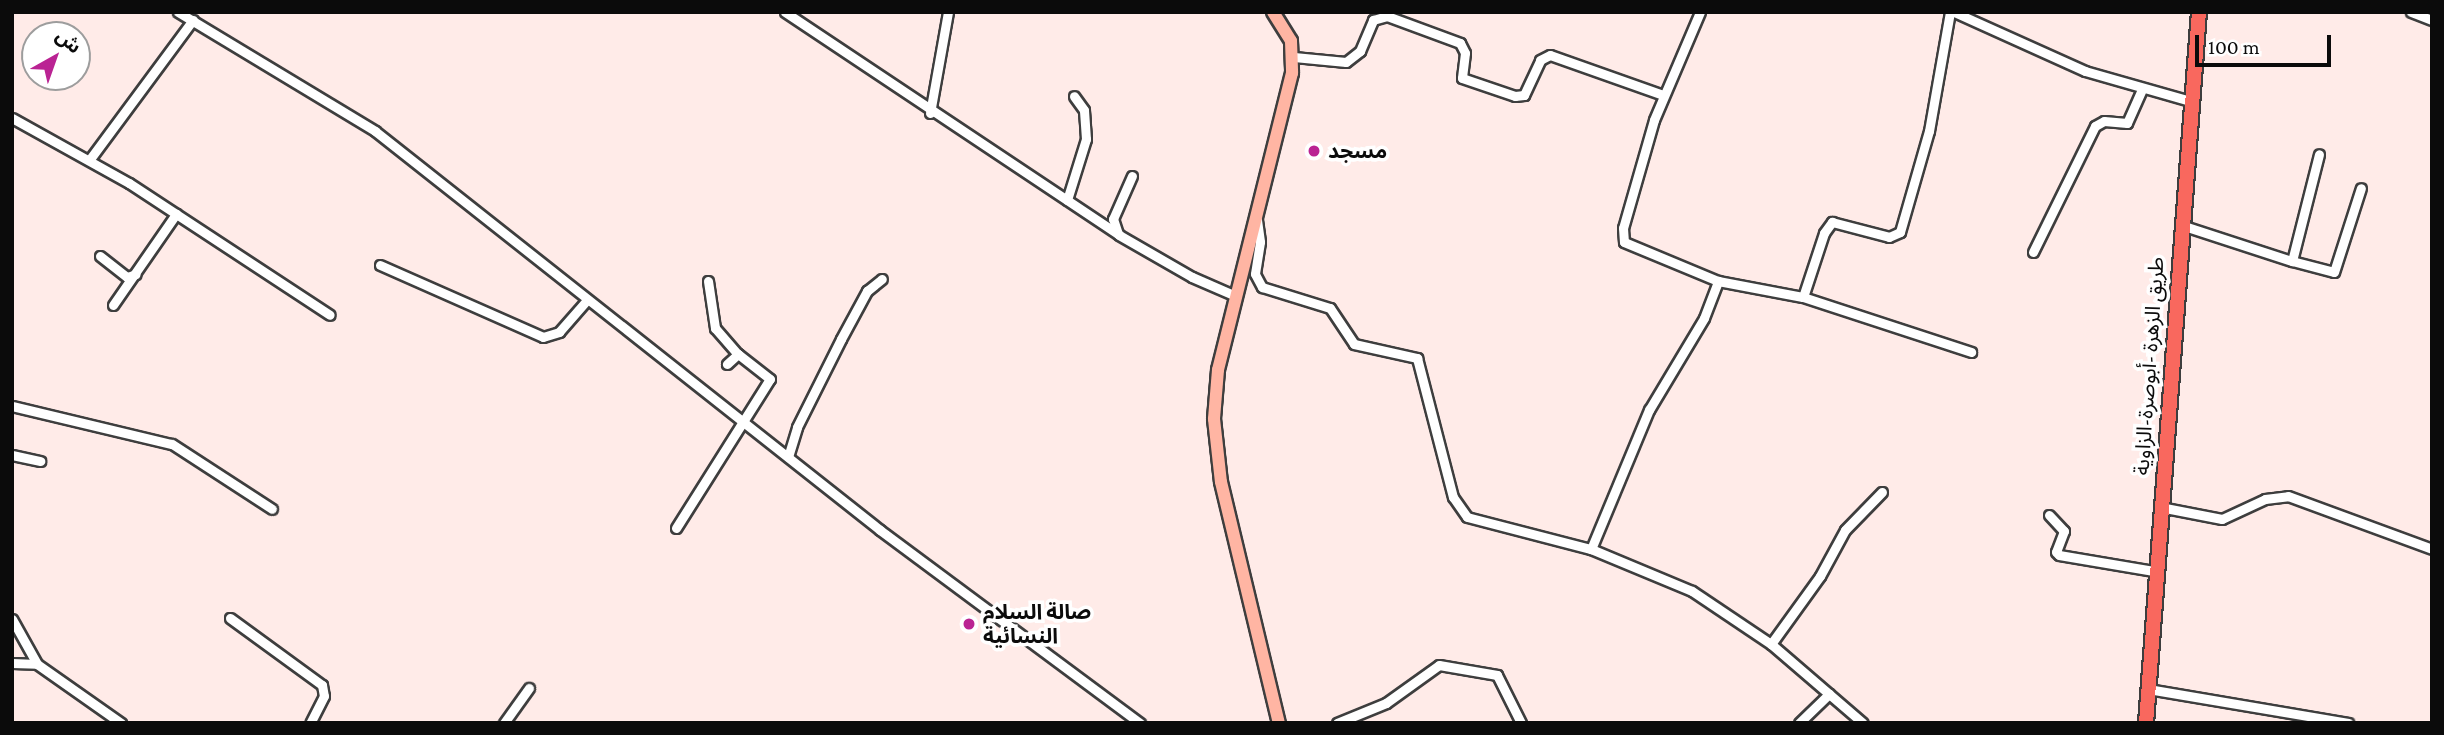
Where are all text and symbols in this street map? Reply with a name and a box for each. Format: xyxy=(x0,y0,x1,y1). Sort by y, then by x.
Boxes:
north arrow xyxy=(21,21,91,91)
scale bar xyxy=(2199,21,2336,65)
text: ش xyxy=(52,25,85,57)
text: 100 m xyxy=(2208,35,2260,59)
place label: مسجد xyxy=(1328,138,1387,164)
marker: مسجد xyxy=(1306,143,1322,159)
street label: طريق الزهرة -أبوصرة-الزاوية xyxy=(2129,256,2169,476)
place label: صالة السلام النسائية xyxy=(983,599,1091,649)
marker: صالة السلام النسائية xyxy=(961,616,977,632)

